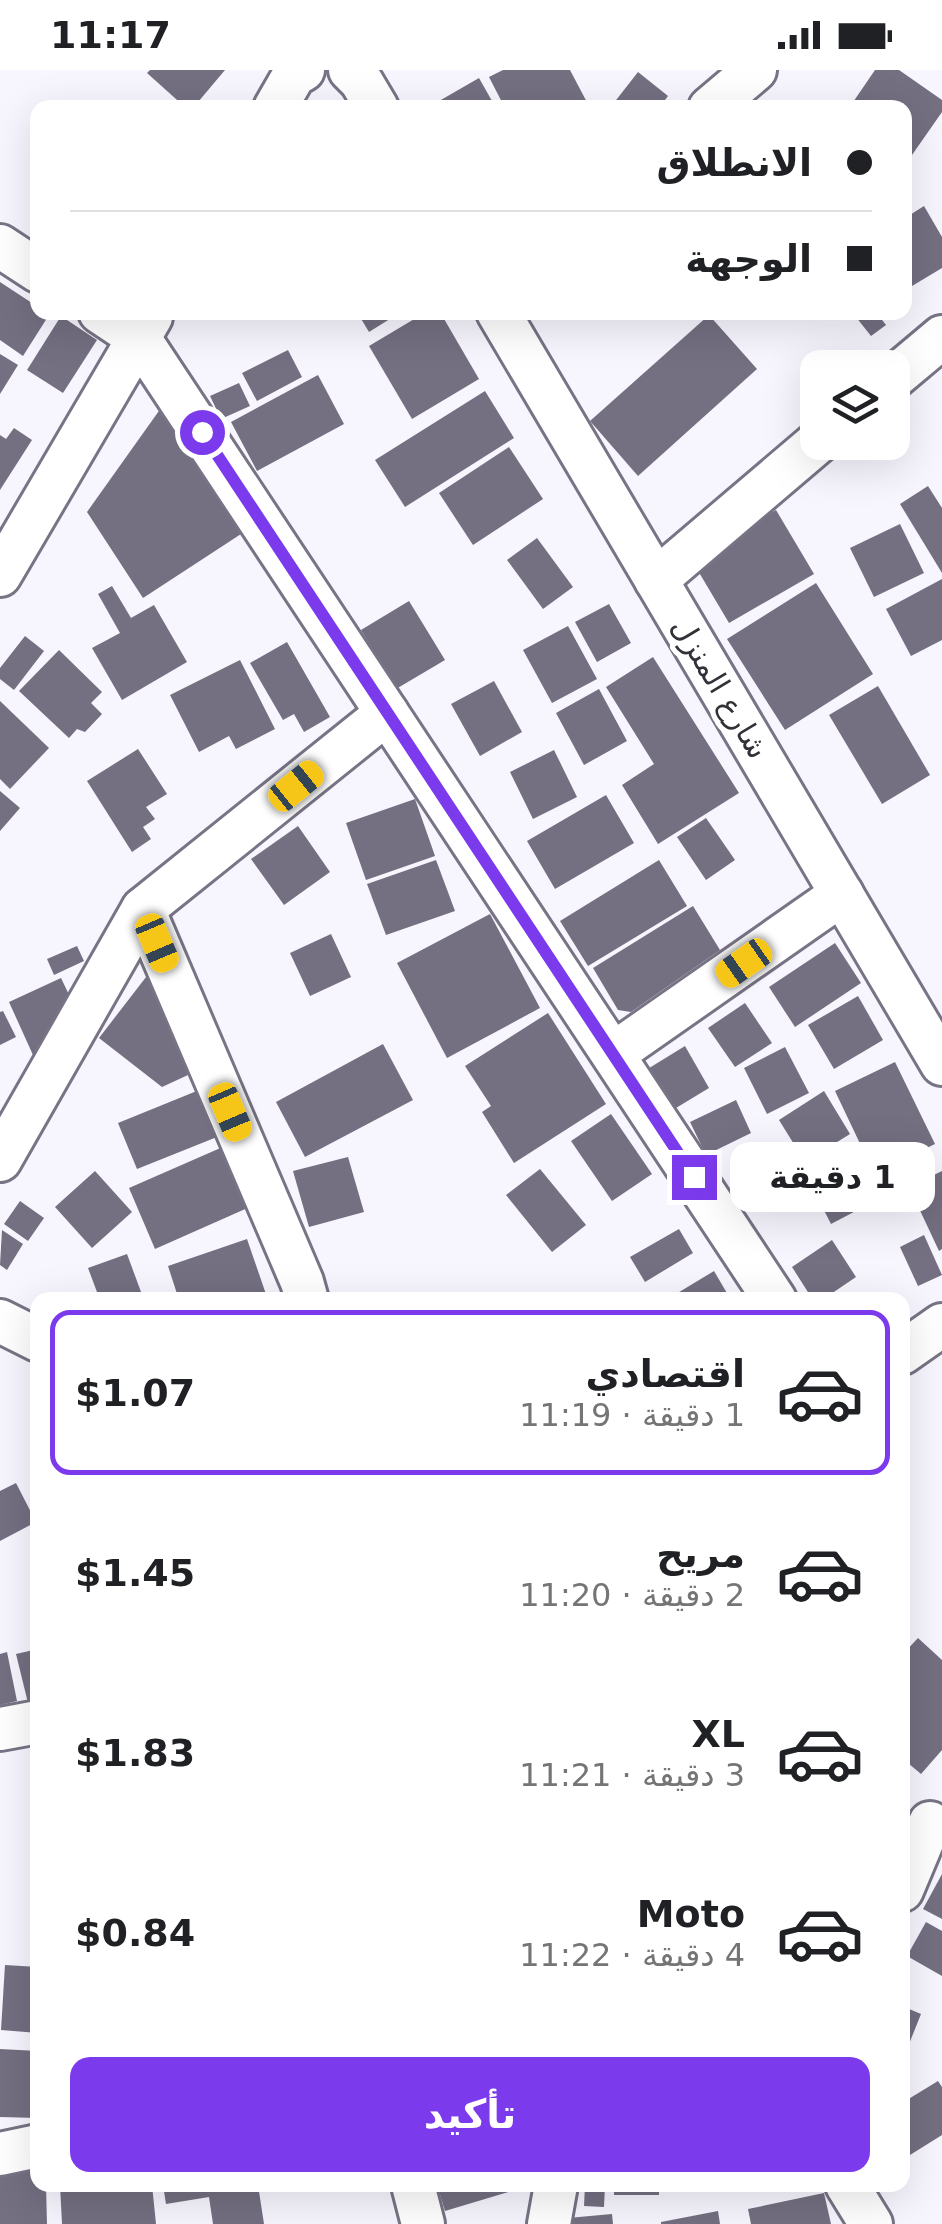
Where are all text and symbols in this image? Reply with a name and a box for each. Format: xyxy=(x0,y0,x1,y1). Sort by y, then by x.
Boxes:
text: 11:17 xyxy=(50,13,171,57)
text: الانطلاق xyxy=(657,141,812,185)
text: الوجهة xyxy=(685,237,812,281)
map controls xyxy=(800,350,910,460)
button: layers xyxy=(800,350,910,460)
route start xyxy=(180,410,225,455)
street label: شارع المنزل xyxy=(665,611,776,765)
car xyxy=(263,755,329,817)
car xyxy=(131,910,183,976)
car xyxy=(711,934,777,992)
car xyxy=(204,1079,256,1145)
callout: 1 دقيقة xyxy=(729,1142,934,1212)
route end xyxy=(672,1155,717,1200)
text: 1 دقيقة xyxy=(769,1158,896,1196)
icon: car xyxy=(775,1348,865,1438)
text: اقتصادي xyxy=(586,1352,745,1396)
text: $1.07 xyxy=(75,1371,195,1415)
text: 1 دقيقة · 11:19 xyxy=(519,1396,745,1434)
icon: car xyxy=(775,1528,865,1618)
text: مريح xyxy=(656,1532,745,1576)
text: $1.45 xyxy=(75,1551,195,1595)
text: 2 دقيقة · 11:20 xyxy=(519,1576,745,1614)
icon: car xyxy=(775,1708,865,1798)
text: XL xyxy=(691,1712,745,1756)
text: $1.83 xyxy=(75,1731,195,1775)
text: 3 دقيقة · 11:21 xyxy=(519,1756,745,1794)
icon: car xyxy=(775,1888,865,1978)
text: Moto xyxy=(637,1892,745,1936)
text: $0.84 xyxy=(75,1911,195,1955)
text: 4 دقيقة · 11:22 xyxy=(519,1936,745,1974)
button: تأكيد xyxy=(70,2057,870,2172)

